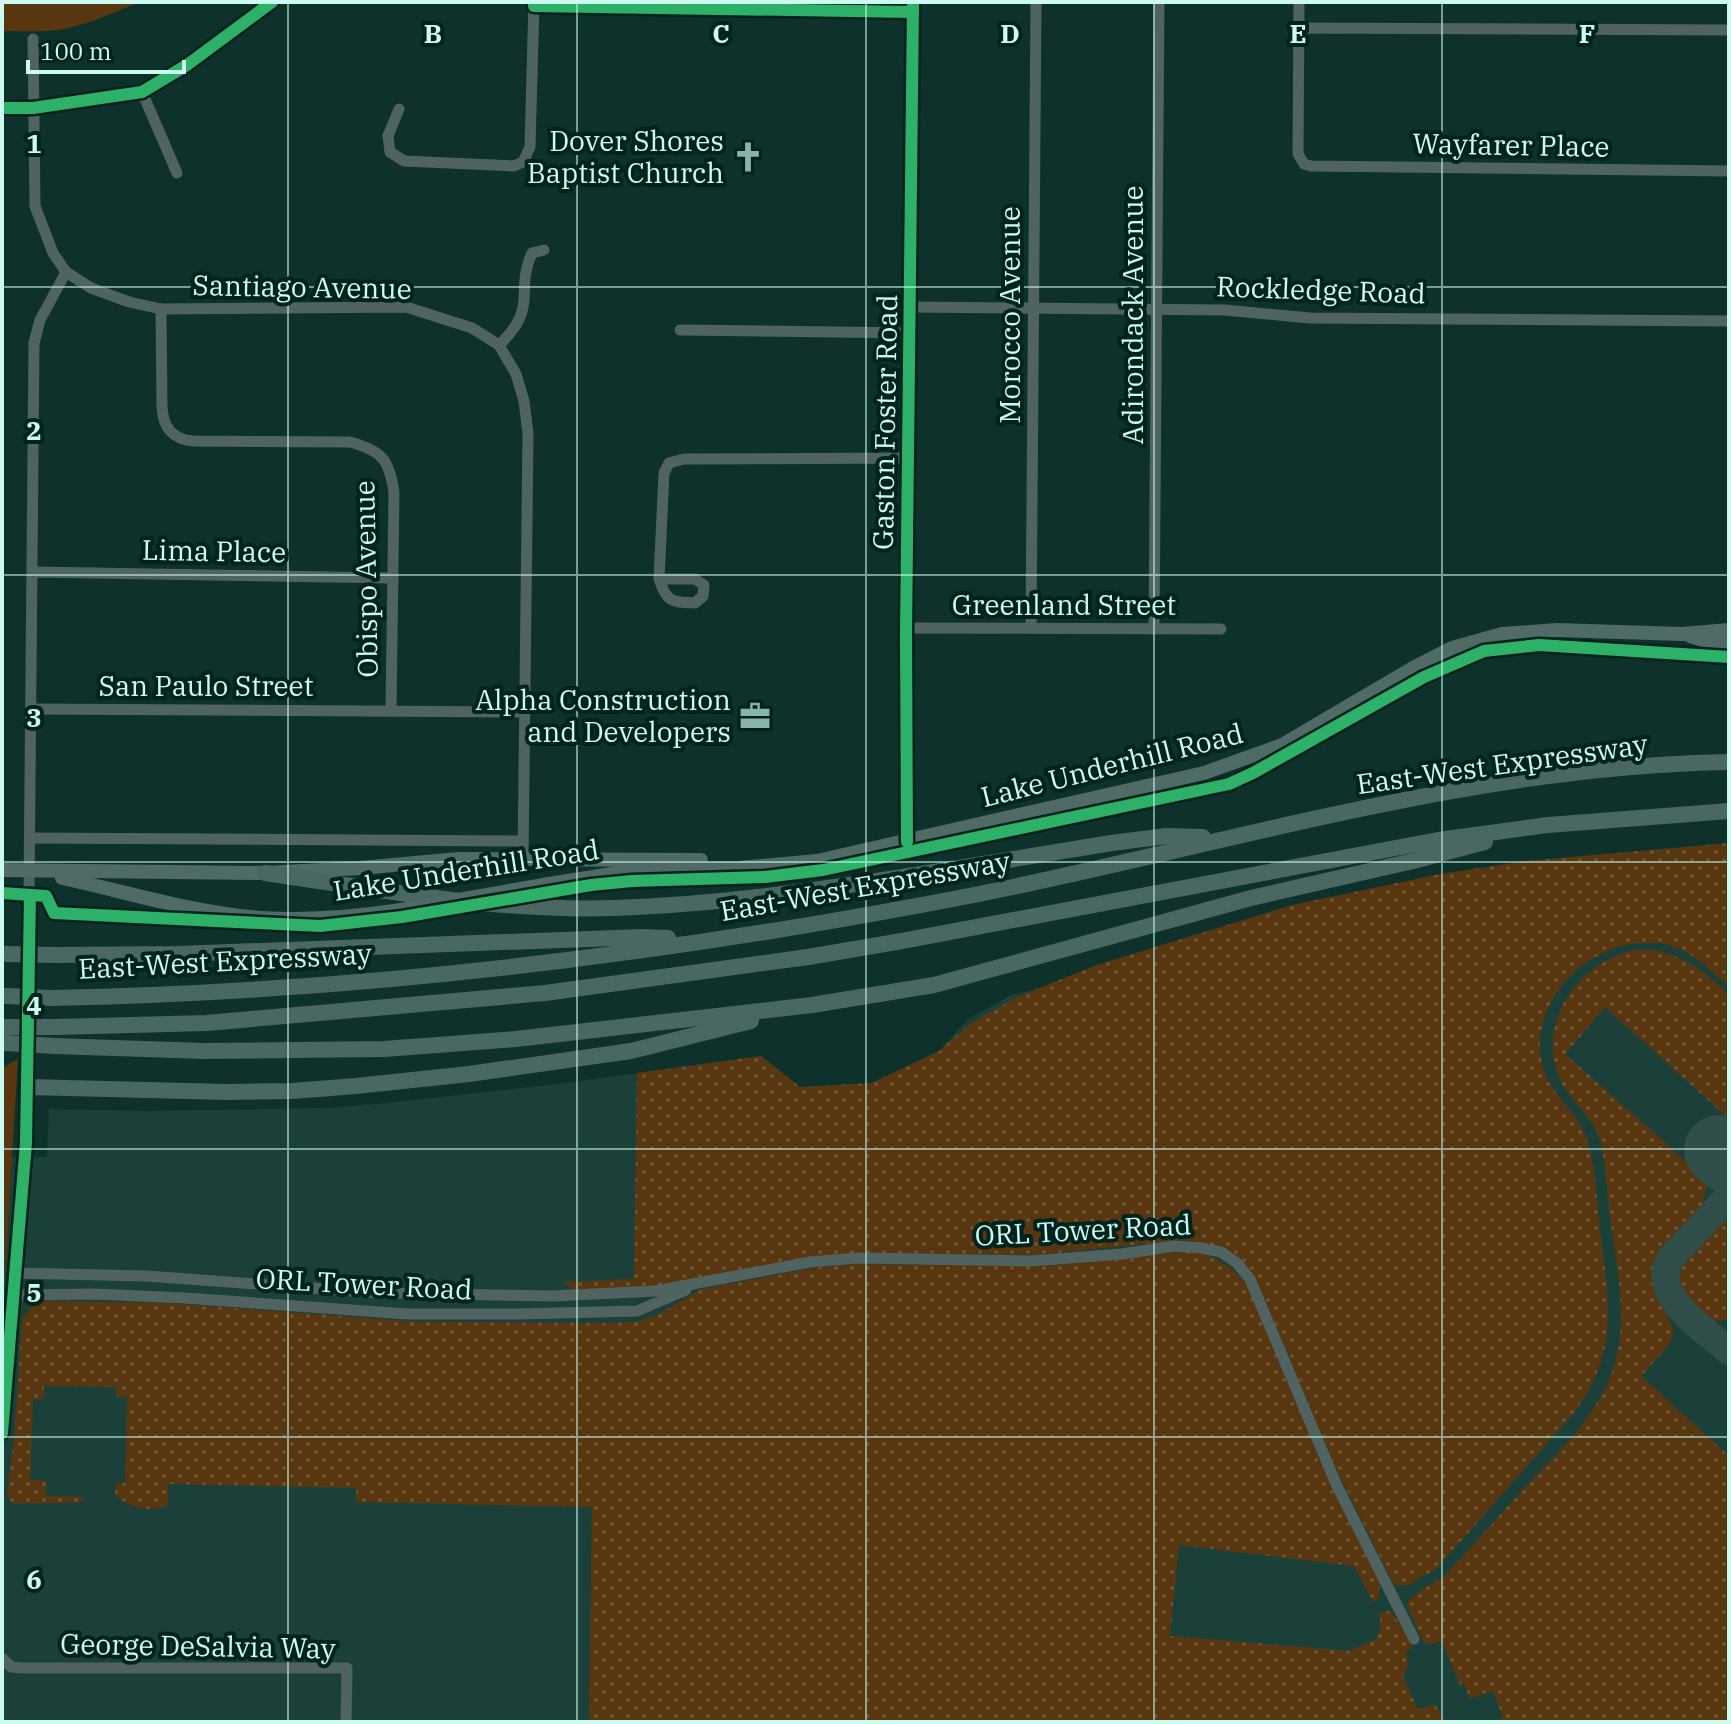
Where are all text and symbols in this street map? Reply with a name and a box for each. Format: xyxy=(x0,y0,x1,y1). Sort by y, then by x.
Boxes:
text: B xyxy=(424,16,442,50)
text: C xyxy=(712,16,730,50)
text: D xyxy=(1000,16,1020,50)
text: E xyxy=(1289,16,1307,50)
text: F xyxy=(1579,16,1595,50)
scale bar xyxy=(28,24,184,74)
text: 100 m xyxy=(40,35,112,67)
place label: Dover Shores Baptist Church xyxy=(527,122,724,191)
street label: Wayfarer Place xyxy=(1412,124,1610,165)
text: 1 xyxy=(26,126,42,160)
church icon: Dover Shores Baptist Church xyxy=(731,140,765,174)
street label: Adirondack Avenue xyxy=(1114,185,1151,445)
street label: Morocco Avenue xyxy=(991,206,1028,424)
street label: Santiago Avenue xyxy=(192,266,412,307)
street label: Rockledge Road xyxy=(1216,267,1426,312)
street label: Gaston Foster Road xyxy=(864,294,905,550)
text: 2 xyxy=(26,413,42,447)
street label: Obispo Avenue xyxy=(345,480,386,678)
street label: Lima Place xyxy=(142,531,286,570)
street label: Greenland Street xyxy=(952,586,1176,623)
street label: San Paulo Street xyxy=(98,667,314,704)
place label: Alpha Construction and Developers xyxy=(475,681,731,750)
office icon: Alpha Construction and Developers xyxy=(738,699,772,733)
text: 3 xyxy=(26,700,42,734)
street label: Lake Underhill Road xyxy=(977,714,1247,815)
street label: East-West Expressway xyxy=(1354,725,1650,802)
street label: Lake Underhill Road xyxy=(330,830,601,909)
street label: East-West Expressway xyxy=(717,842,1013,929)
street label: East-West Expressway xyxy=(77,934,373,987)
text: 4 xyxy=(26,988,42,1022)
street label: ORL Tower Road xyxy=(974,1205,1192,1254)
street label: ORL Tower Road xyxy=(255,1259,473,1308)
text: 5 xyxy=(26,1275,42,1309)
text: 6 xyxy=(26,1562,42,1596)
street label: George DeSalvia Way xyxy=(60,1625,336,1666)

